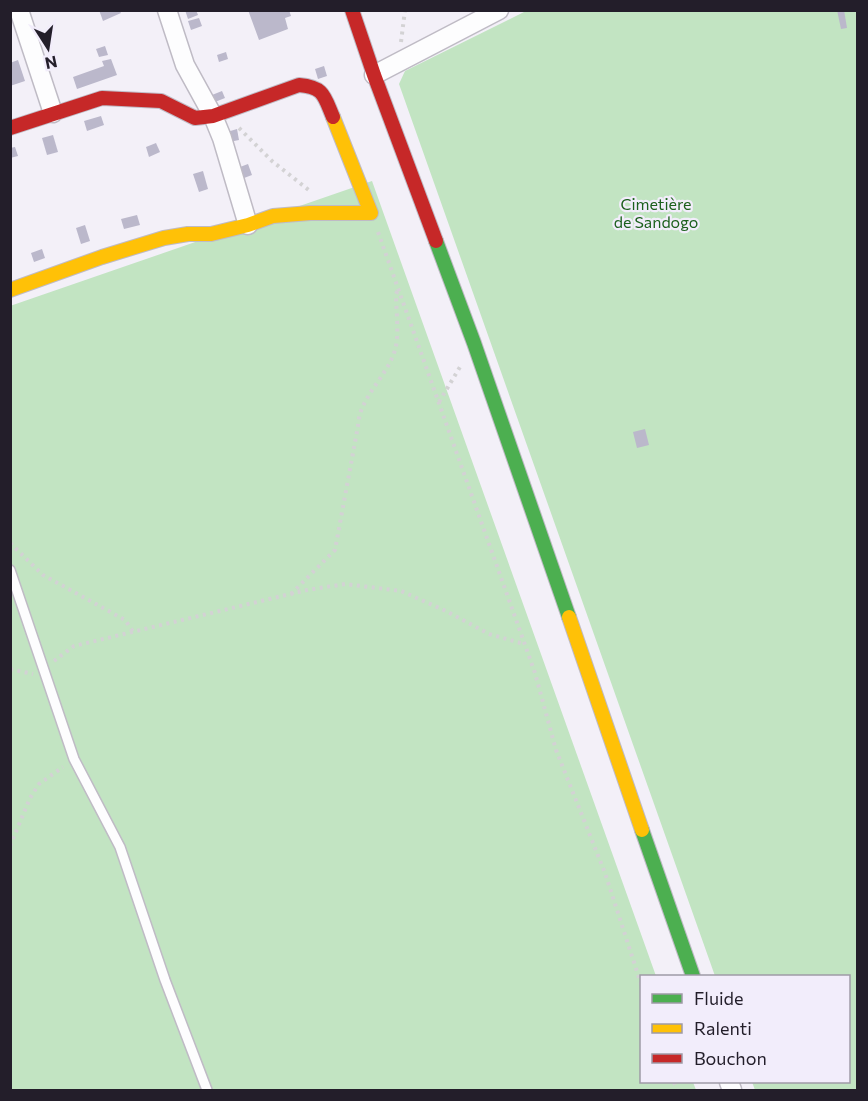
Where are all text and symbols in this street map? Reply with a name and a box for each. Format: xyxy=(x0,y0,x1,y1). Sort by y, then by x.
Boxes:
north arrow xyxy=(18,18,78,78)
text: N xyxy=(43,53,59,74)
park label: Cimetière de Sandogo xyxy=(614,194,698,231)
legend xyxy=(640,975,850,1083)
text: Fluide xyxy=(694,987,743,1009)
text: Ralenti xyxy=(694,1017,752,1039)
text: Bouchon xyxy=(694,1047,767,1069)

